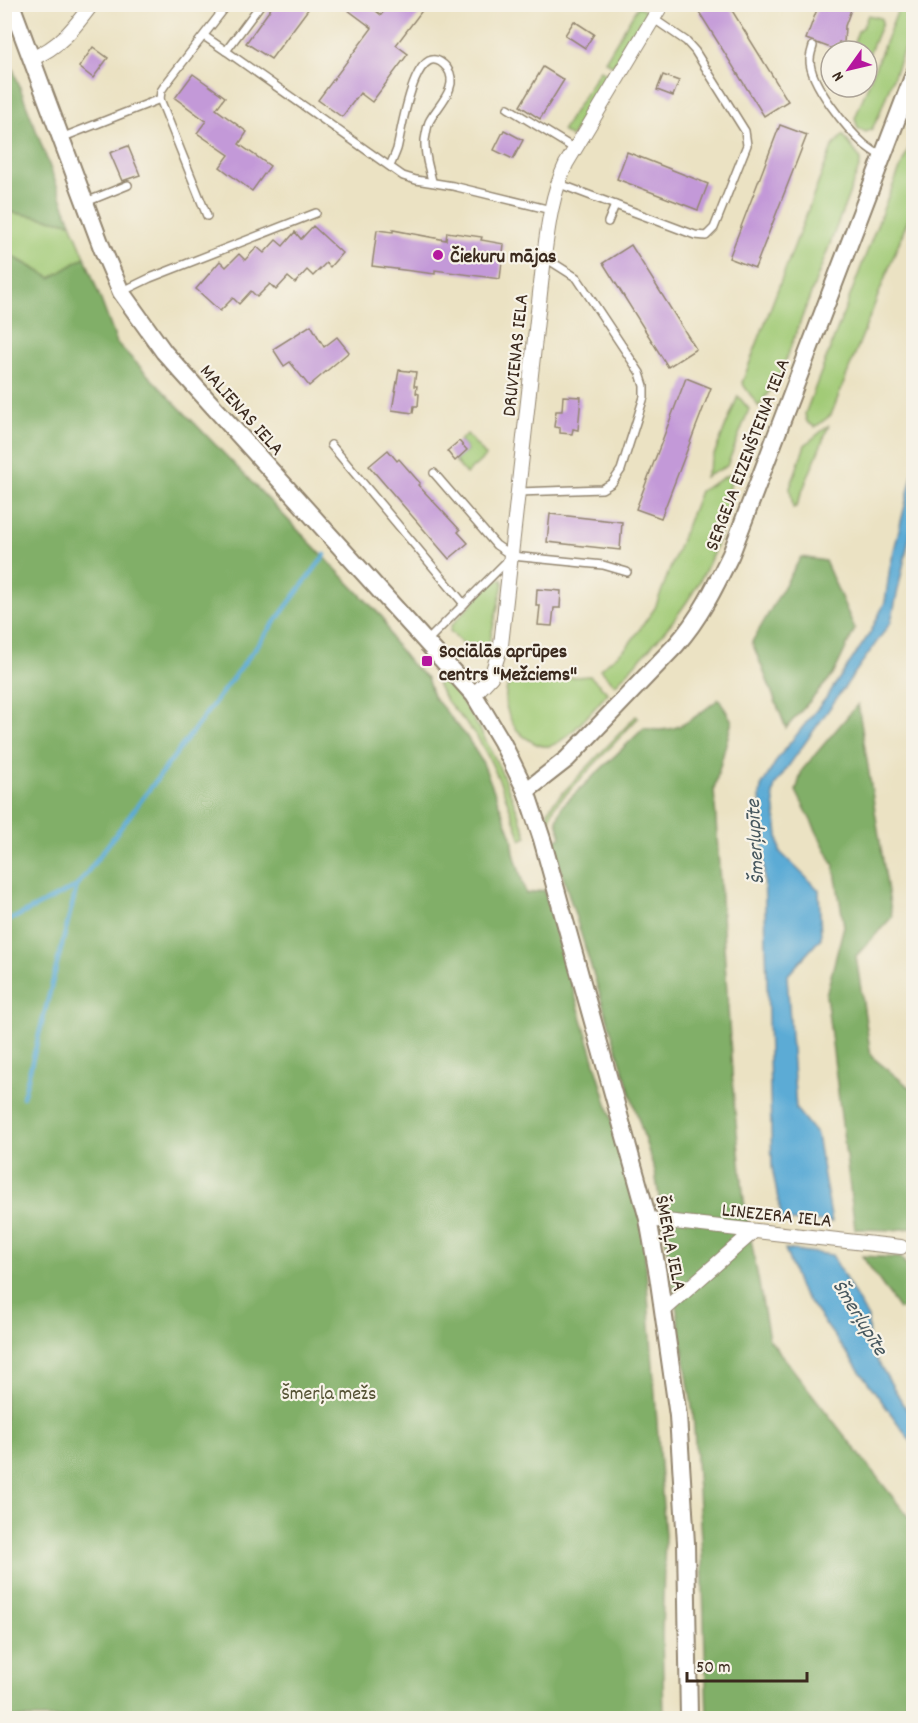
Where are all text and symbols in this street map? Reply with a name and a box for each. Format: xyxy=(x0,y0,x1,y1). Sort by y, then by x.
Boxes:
north arrow xyxy=(819,39,879,99)
text: N xyxy=(827,66,850,86)
place label: Čiekuru mājas xyxy=(450,244,557,272)
marker: Čiekuru mājas xyxy=(431,248,445,262)
street label: DRUVIENAS IELA xyxy=(497,293,537,418)
street label: SERGEJA EIZENŠTEINA IELA xyxy=(699,355,798,555)
street label: MALIENAS IELA xyxy=(192,359,290,463)
place label: Sociālās aprūpes centrs "Mežciems" xyxy=(439,639,577,690)
marker: Sociālās aprūpes centrs "Mežciems" xyxy=(420,654,434,668)
water label: Šmerļupīte xyxy=(740,797,774,885)
street label: ŠMERĻA IELA xyxy=(646,1193,692,1294)
street label: LINEZERA IELA xyxy=(720,1197,833,1237)
water label: Šmerļupīte xyxy=(823,1275,895,1364)
park label: Šmerļa mežs xyxy=(282,1381,376,1409)
scale bar xyxy=(687,1645,807,1683)
text: 50 m xyxy=(696,1656,731,1681)

